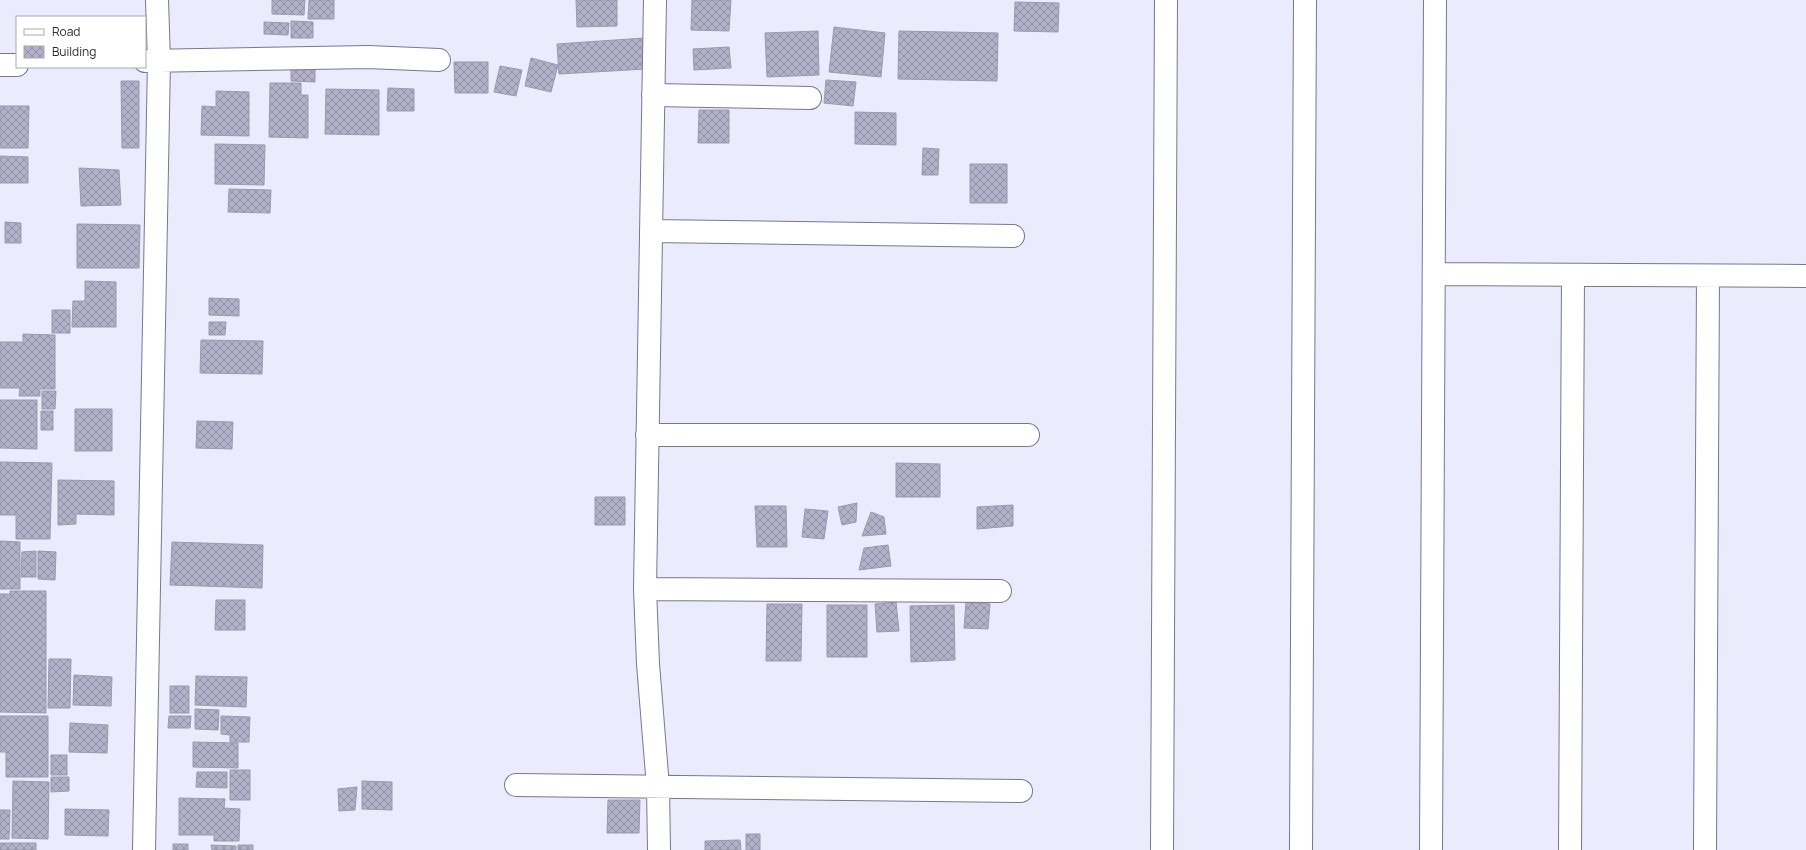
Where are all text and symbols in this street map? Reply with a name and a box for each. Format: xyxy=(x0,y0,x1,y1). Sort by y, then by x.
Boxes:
legend xyxy=(16,16,146,68)
text: Road xyxy=(52,23,80,40)
text: Building xyxy=(52,43,96,60)

